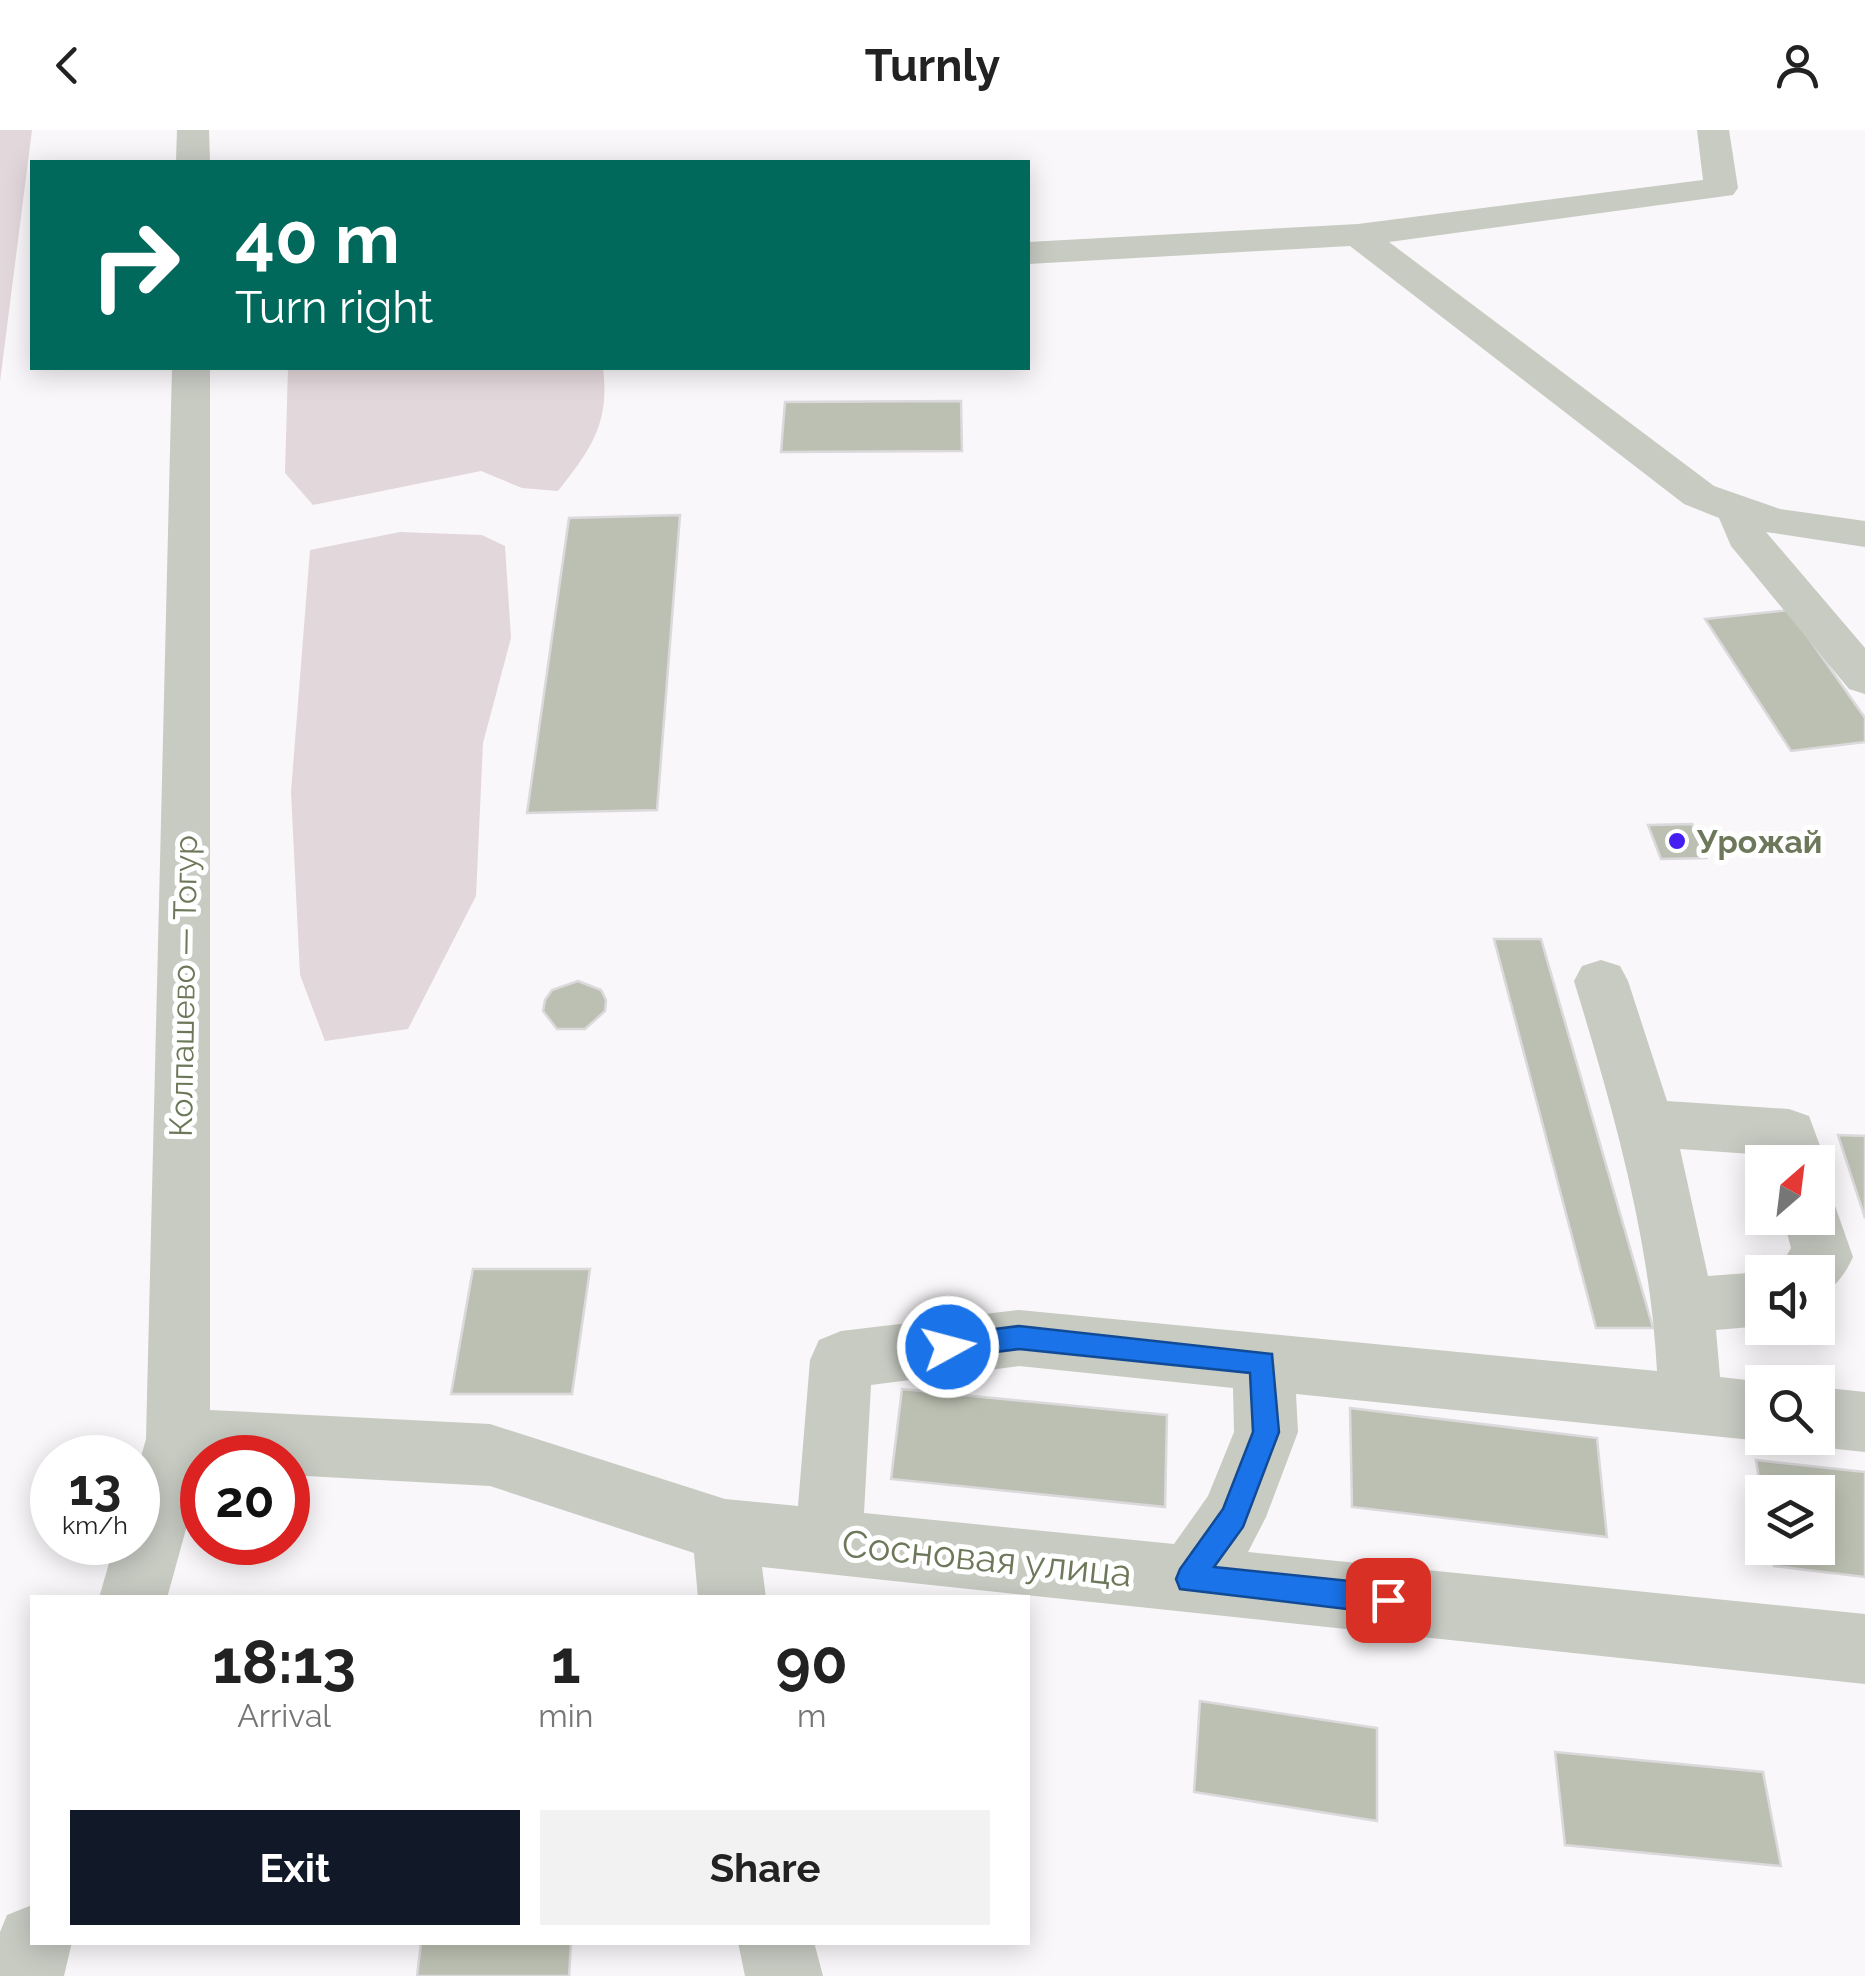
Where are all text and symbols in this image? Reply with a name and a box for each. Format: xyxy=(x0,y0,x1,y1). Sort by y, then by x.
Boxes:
icon: back xyxy=(40,38,95,93)
icon: person xyxy=(1770,38,1825,93)
text: Turnly xyxy=(865,39,1000,92)
text: 40 m xyxy=(235,197,400,279)
icon: right xyxy=(70,200,200,330)
text: Turn right xyxy=(235,281,433,334)
place label: Урожай xyxy=(1696,823,1822,860)
marker: Урожай xyxy=(1666,830,1688,852)
street label: Колпашево — Тогур xyxy=(162,835,204,1137)
north arrow xyxy=(1745,1145,1835,1235)
map controls xyxy=(1745,1145,1835,1565)
button: sound xyxy=(1745,1255,1835,1345)
position arrow xyxy=(896,1295,1000,1399)
button: search xyxy=(1745,1365,1835,1455)
speed limit sign: 20 xyxy=(180,1435,310,1565)
text: 13 xyxy=(69,1458,121,1517)
button: layers xyxy=(1745,1475,1835,1565)
text: km/h xyxy=(62,1510,128,1540)
street label: Сосновая улица xyxy=(840,1520,1134,1596)
pin xyxy=(1346,1558,1431,1643)
icon: arrive xyxy=(1361,1573,1416,1628)
text: 18:13 xyxy=(212,1627,356,1697)
text: 1 xyxy=(551,1627,581,1697)
text: 90 xyxy=(776,1627,848,1697)
text: Arrival xyxy=(237,1697,331,1734)
text: min xyxy=(538,1697,593,1734)
text: m xyxy=(797,1697,826,1734)
button: Exit xyxy=(70,1810,520,1925)
button: Share xyxy=(540,1810,990,1925)

